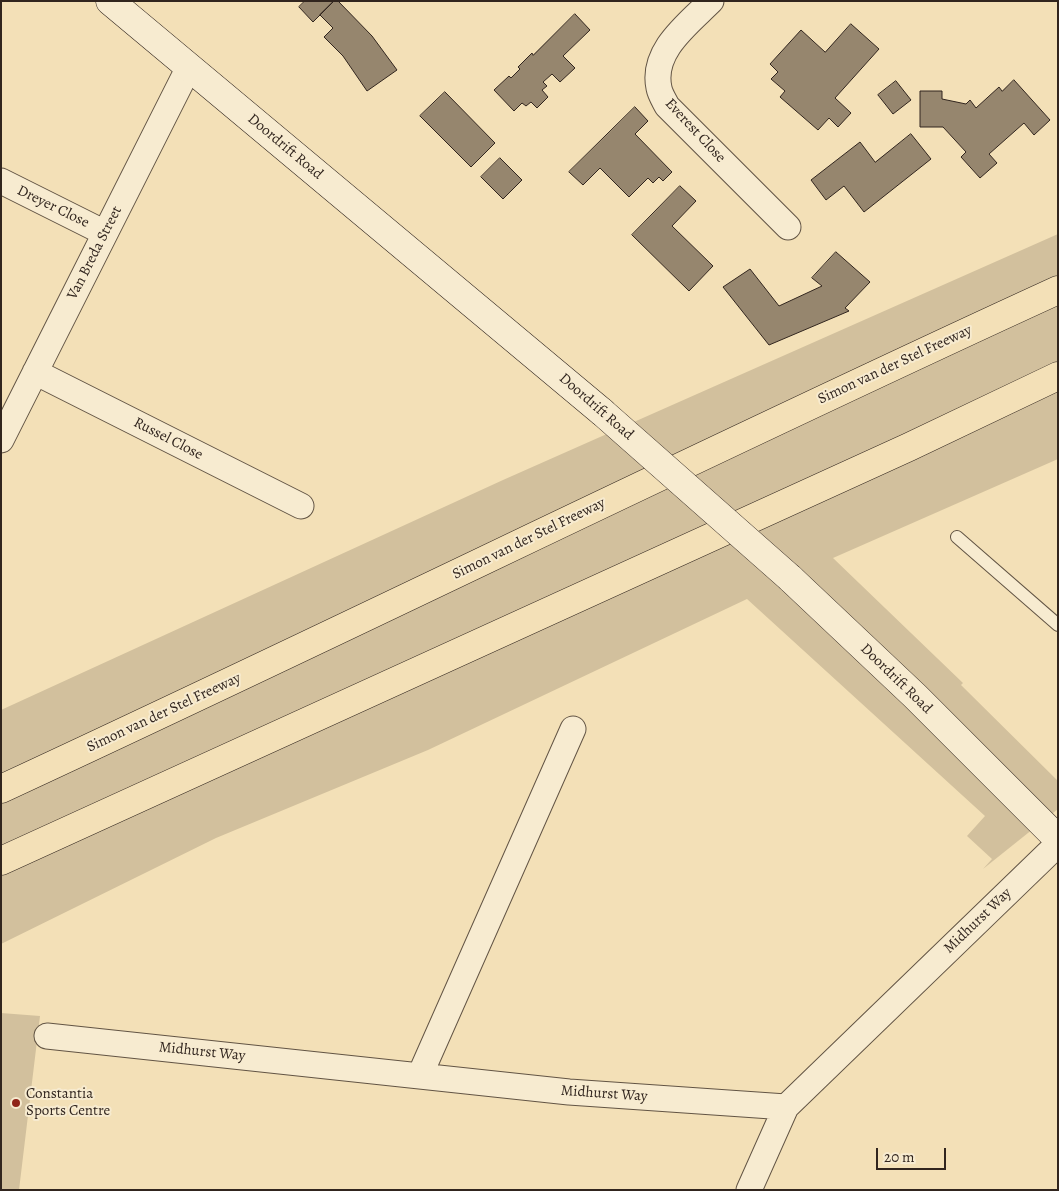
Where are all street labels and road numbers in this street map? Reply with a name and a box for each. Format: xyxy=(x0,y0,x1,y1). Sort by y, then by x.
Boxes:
street label: Everest Close xyxy=(661,95,729,167)
street label: Doordrift Road xyxy=(244,110,326,184)
street label: Dreyer Close xyxy=(14,182,92,232)
street label: Van Breda Street xyxy=(64,203,126,303)
street label: Simon van der Stel Freeway xyxy=(815,321,975,409)
street label: Doordrift Road xyxy=(555,370,637,444)
street label: Russel Close xyxy=(130,414,206,464)
street label: Simon van der Stel Freeway xyxy=(450,494,608,584)
street label: Doordrift Road xyxy=(856,640,936,718)
street label: Simon van der Stel Freeway xyxy=(84,669,244,757)
street label: Midhurst Way xyxy=(941,884,1015,958)
street label: Midhurst Way xyxy=(158,1039,246,1065)
street label: Midhurst Way xyxy=(560,1082,648,1106)

